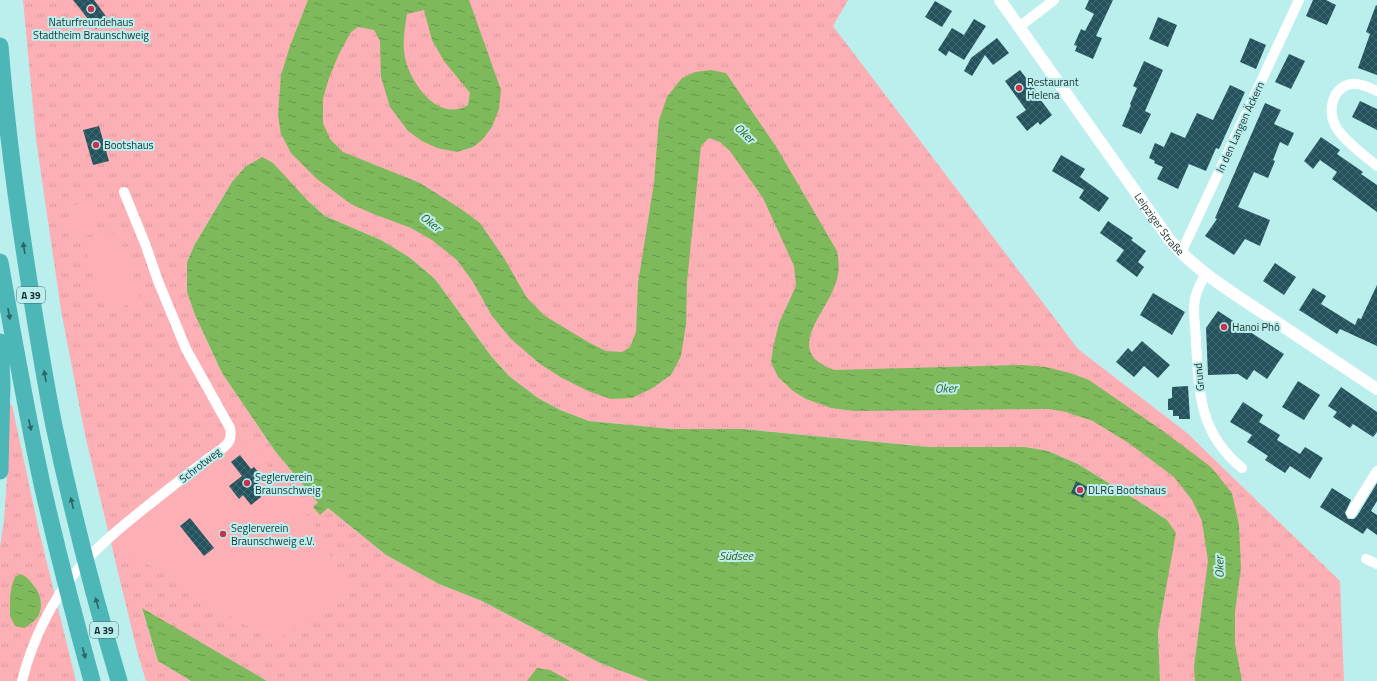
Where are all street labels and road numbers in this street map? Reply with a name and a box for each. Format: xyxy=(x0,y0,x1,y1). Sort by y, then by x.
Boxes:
street label: In den Langen Äckern xyxy=(1212,79,1268,175)
street label: Leipziger Straße xyxy=(1131,189,1188,259)
road number: A 39 xyxy=(17,287,45,303)
street label: Grund xyxy=(1190,362,1208,392)
street label: Schrotweg xyxy=(176,443,225,487)
road number: A 39 xyxy=(90,622,118,638)

